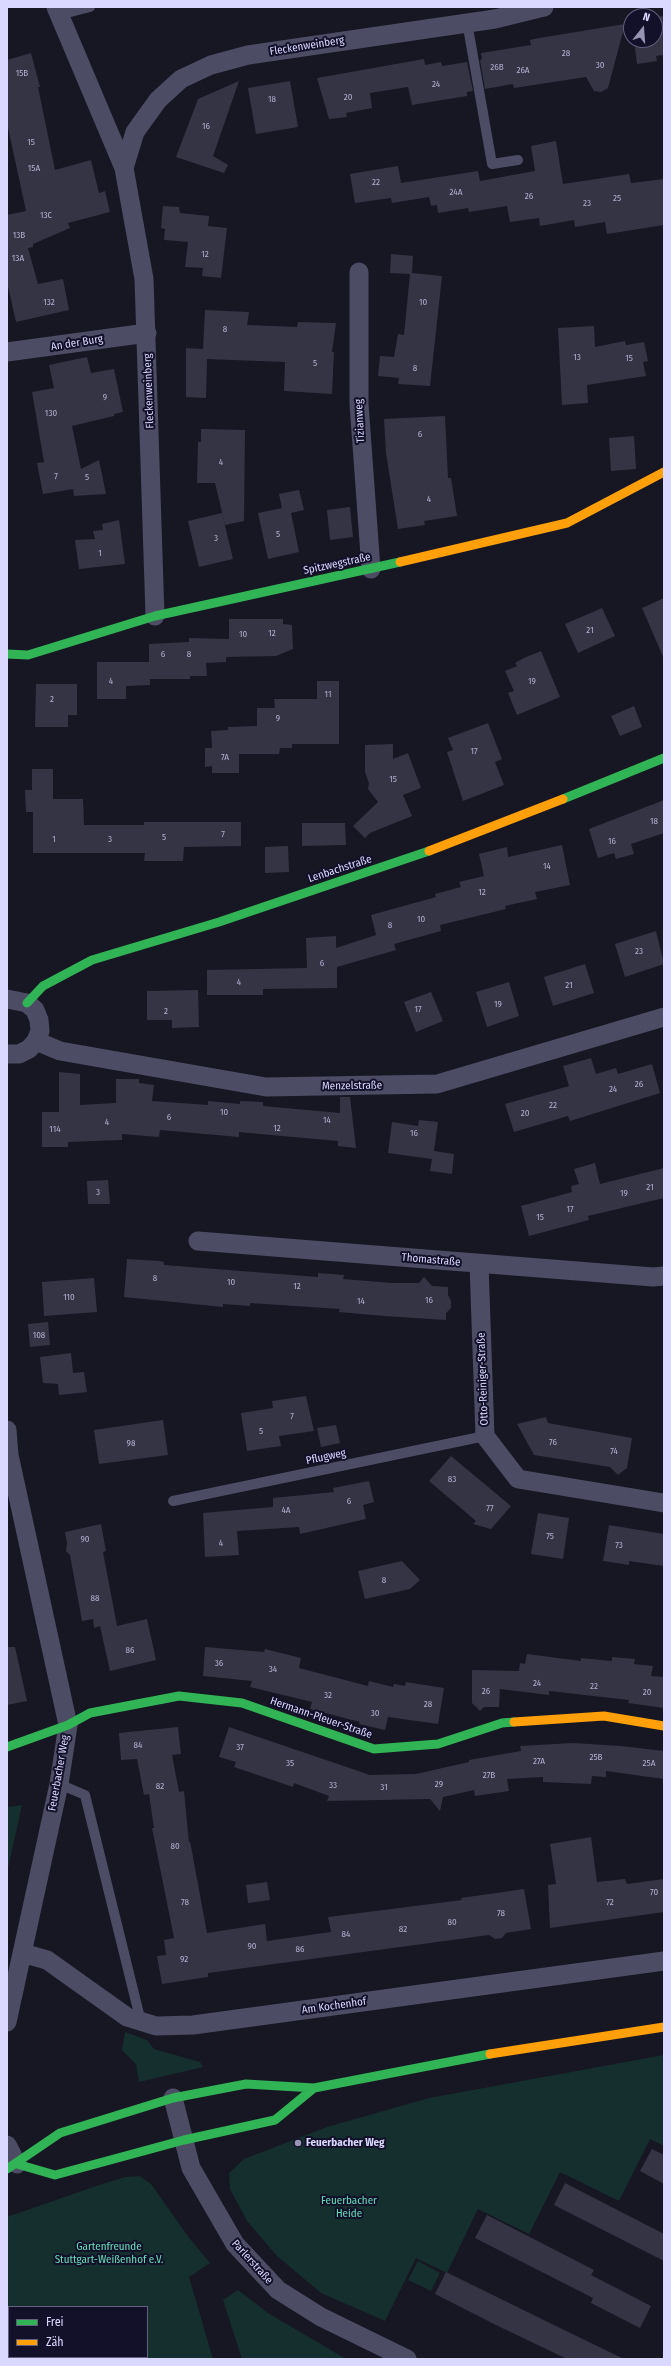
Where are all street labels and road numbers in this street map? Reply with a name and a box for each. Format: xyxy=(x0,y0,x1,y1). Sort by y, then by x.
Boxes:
street label: Fleckenweinberg xyxy=(269,34,345,58)
street label: An der Burg xyxy=(50,332,104,354)
street label: Fleckenweinberg xyxy=(141,353,157,429)
street label: Tizianweg xyxy=(352,399,368,443)
street label: Spitzwegstraße xyxy=(302,550,372,578)
street label: Lenbachstraße xyxy=(307,853,373,885)
street label: Menzelstraße xyxy=(322,1079,382,1093)
street label: Thomastraße xyxy=(401,1251,461,1269)
street label: Otto-Reiniger-Straße xyxy=(475,1332,491,1426)
street label: Pflugweg xyxy=(305,1446,347,1468)
street label: Hermann-Pleuer-Straße xyxy=(268,1694,374,1742)
street label: Feuerbacher Weg xyxy=(46,1734,72,1812)
street label: Am Kochenhof xyxy=(301,1995,367,2017)
street label: Parlerstraße xyxy=(229,2237,275,2287)

